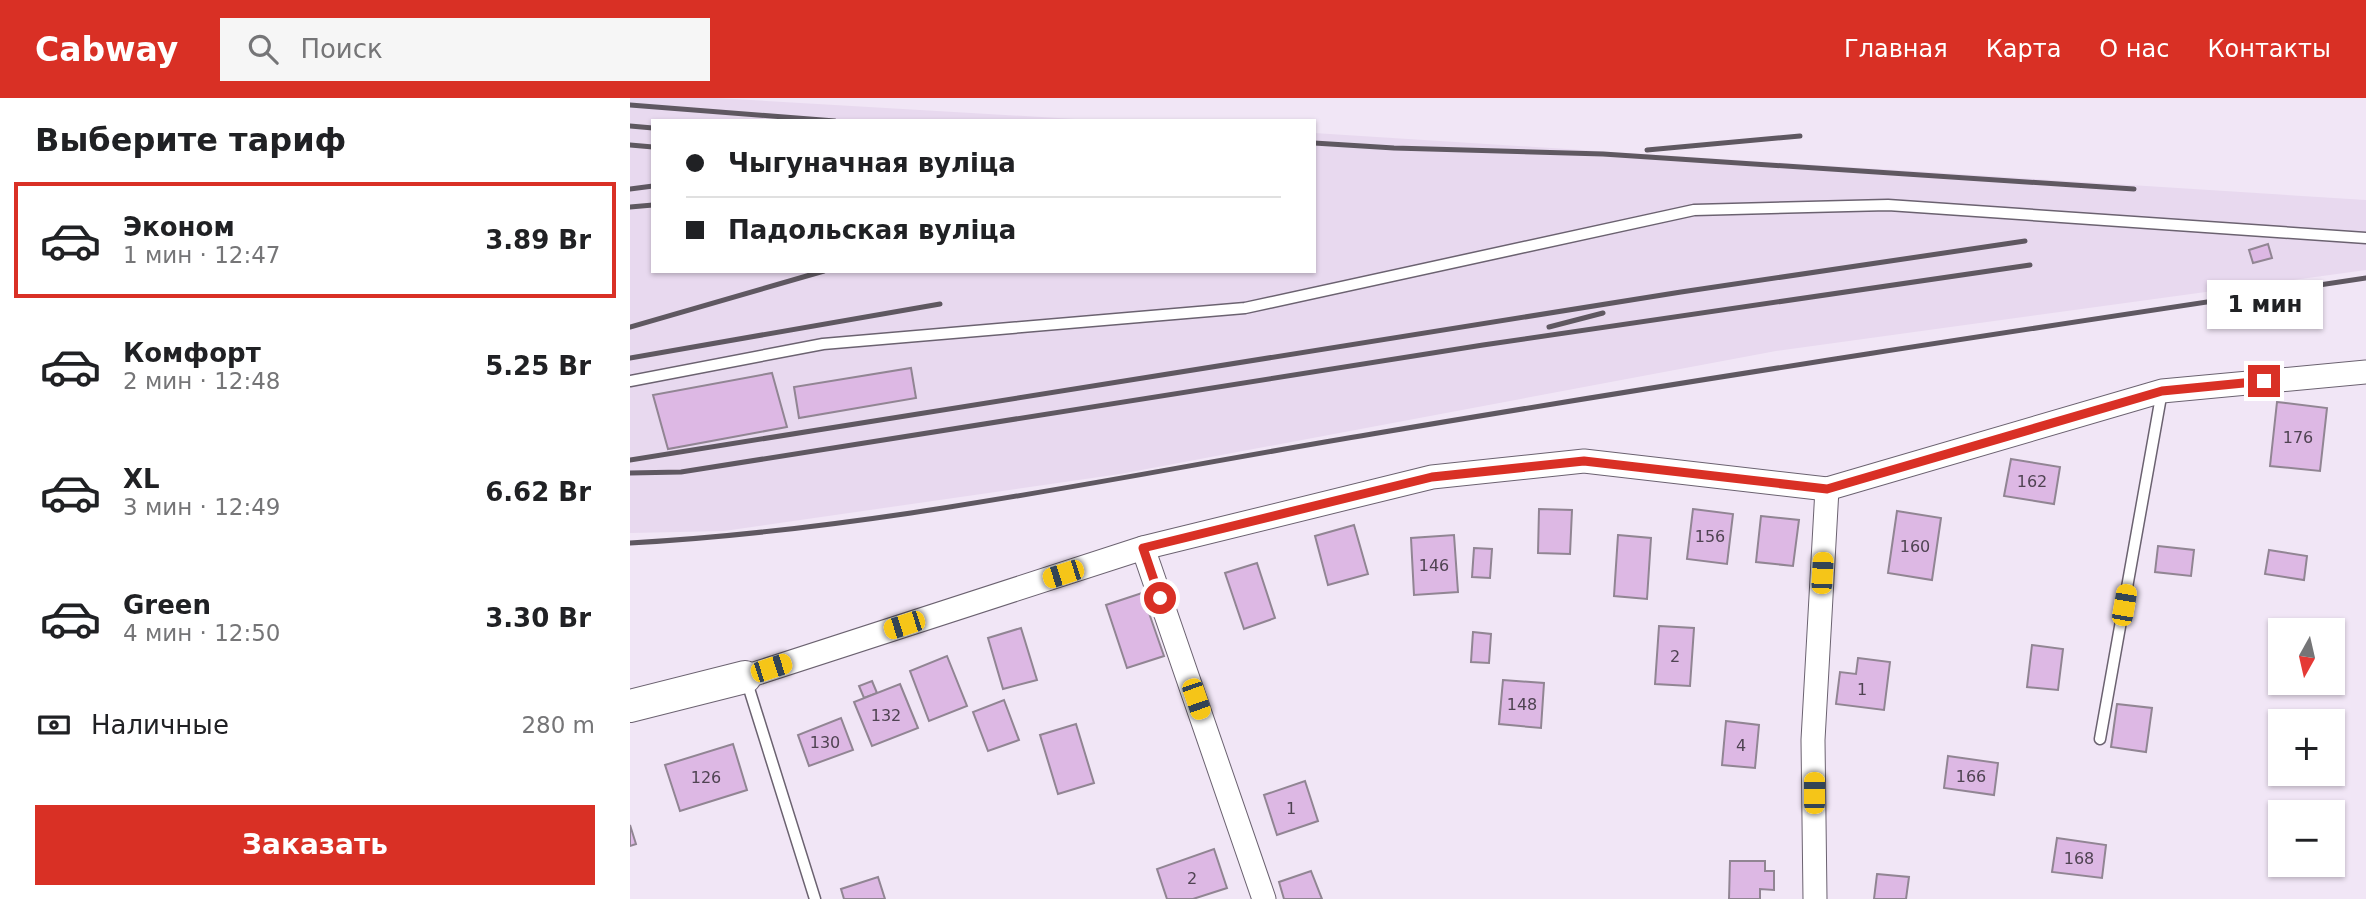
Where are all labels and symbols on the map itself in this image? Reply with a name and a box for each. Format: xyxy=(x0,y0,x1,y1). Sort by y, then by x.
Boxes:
callout: 1 мин xyxy=(2206,280,2322,328)
route end xyxy=(2248,365,2280,397)
house number: 176 xyxy=(2283,428,2313,447)
house number: 162 xyxy=(2017,472,2047,491)
house number: 156 xyxy=(1695,527,1725,546)
house number: 160 xyxy=(1900,537,1930,556)
car xyxy=(1811,551,1834,595)
house number: 146 xyxy=(1419,556,1449,575)
car xyxy=(1040,558,1087,590)
route start xyxy=(1144,582,1176,614)
car xyxy=(2111,582,2138,628)
car xyxy=(881,609,928,641)
north arrow xyxy=(2268,618,2345,695)
house number: 2 xyxy=(1670,647,1680,666)
car xyxy=(748,652,795,684)
car xyxy=(1180,676,1213,722)
house number: 1 xyxy=(1857,680,1867,699)
house number: 148 xyxy=(1507,695,1537,714)
house number: 132 xyxy=(871,706,901,725)
house number: 130 xyxy=(810,733,840,752)
house number: 4 xyxy=(1736,736,1746,755)
house number: 166 xyxy=(1956,767,1986,786)
house number: 126 xyxy=(691,768,721,787)
car xyxy=(1804,772,1825,814)
house number: 1 xyxy=(1286,799,1296,818)
house number: 168 xyxy=(2064,849,2094,868)
house number: 2 xyxy=(1187,869,1197,888)

